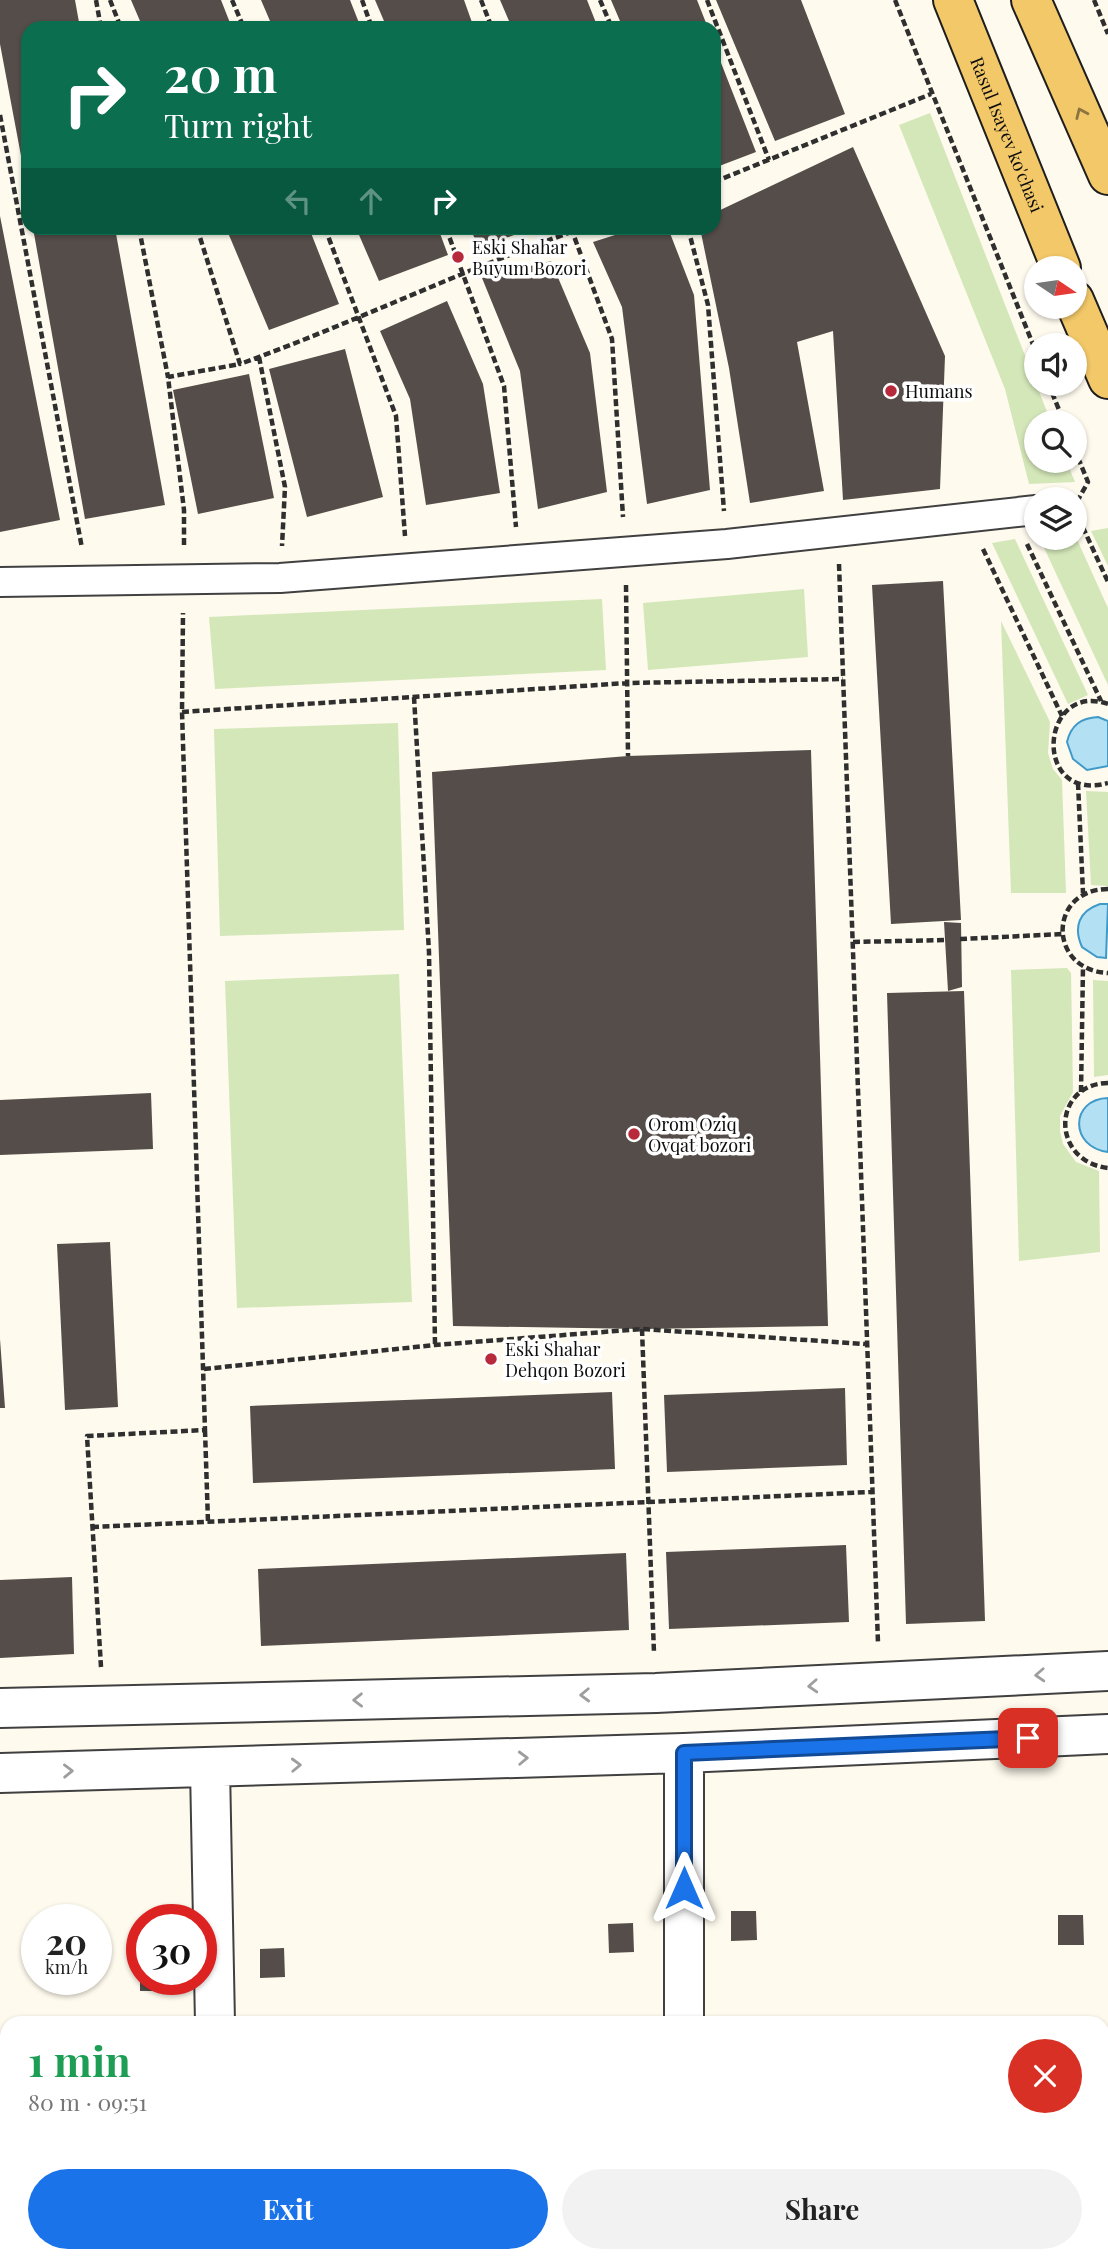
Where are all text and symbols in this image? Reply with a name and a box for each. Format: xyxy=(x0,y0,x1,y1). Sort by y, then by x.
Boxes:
text: 20 m xyxy=(164,40,277,105)
icon: right xyxy=(49,49,140,140)
street label: Rasul Isayev ko'chasi xyxy=(965,53,1049,216)
text: Turn right xyxy=(164,103,312,146)
one-way arrow xyxy=(1075,108,1089,120)
icon: left xyxy=(279,182,317,220)
icon: ahead xyxy=(352,182,390,220)
icon: right xyxy=(425,182,463,220)
place label: Eski Shahar Buyum Bozori xyxy=(472,235,586,280)
marker: Eski Shahar Buyum Bozori xyxy=(450,249,466,265)
north arrow xyxy=(1024,256,1087,318)
map controls xyxy=(1024,256,1087,550)
button: sound xyxy=(1024,333,1087,396)
place label: Humans xyxy=(905,379,973,403)
marker: Humans xyxy=(883,383,899,399)
button: search xyxy=(1024,410,1087,473)
button: layers xyxy=(1024,487,1087,550)
place label: Orom Oziq Ovqat bozori xyxy=(648,1112,751,1157)
marker: Orom Oziq Ovqat bozori xyxy=(626,1126,642,1142)
place label: Eski Shahar Dehqon Bozori xyxy=(505,1337,626,1382)
marker: Eski Shahar Dehqon Bozori xyxy=(483,1351,499,1367)
one-way arrow xyxy=(1034,1667,1045,1682)
one-way arrow xyxy=(807,1678,818,1693)
one-way arrow xyxy=(580,1687,591,1702)
one-way arrow xyxy=(352,1693,363,1708)
pin xyxy=(998,1708,1058,1768)
icon: arrive xyxy=(1009,1719,1047,1757)
one-way arrow xyxy=(518,1750,529,1765)
one-way arrow xyxy=(291,1757,301,1773)
one-way arrow xyxy=(63,1764,74,1779)
position arrow xyxy=(647,1851,721,1925)
speed limit sign: 30 xyxy=(126,1904,217,1995)
text: 20 xyxy=(46,1917,87,1964)
text: km/h xyxy=(45,1955,88,1979)
text: 1 min xyxy=(28,2032,131,2088)
button: close xyxy=(1008,2039,1082,2113)
text: 80 m · 09:51 xyxy=(28,2086,147,2117)
button: Exit xyxy=(28,2169,548,2249)
button: Share xyxy=(562,2169,1082,2249)

